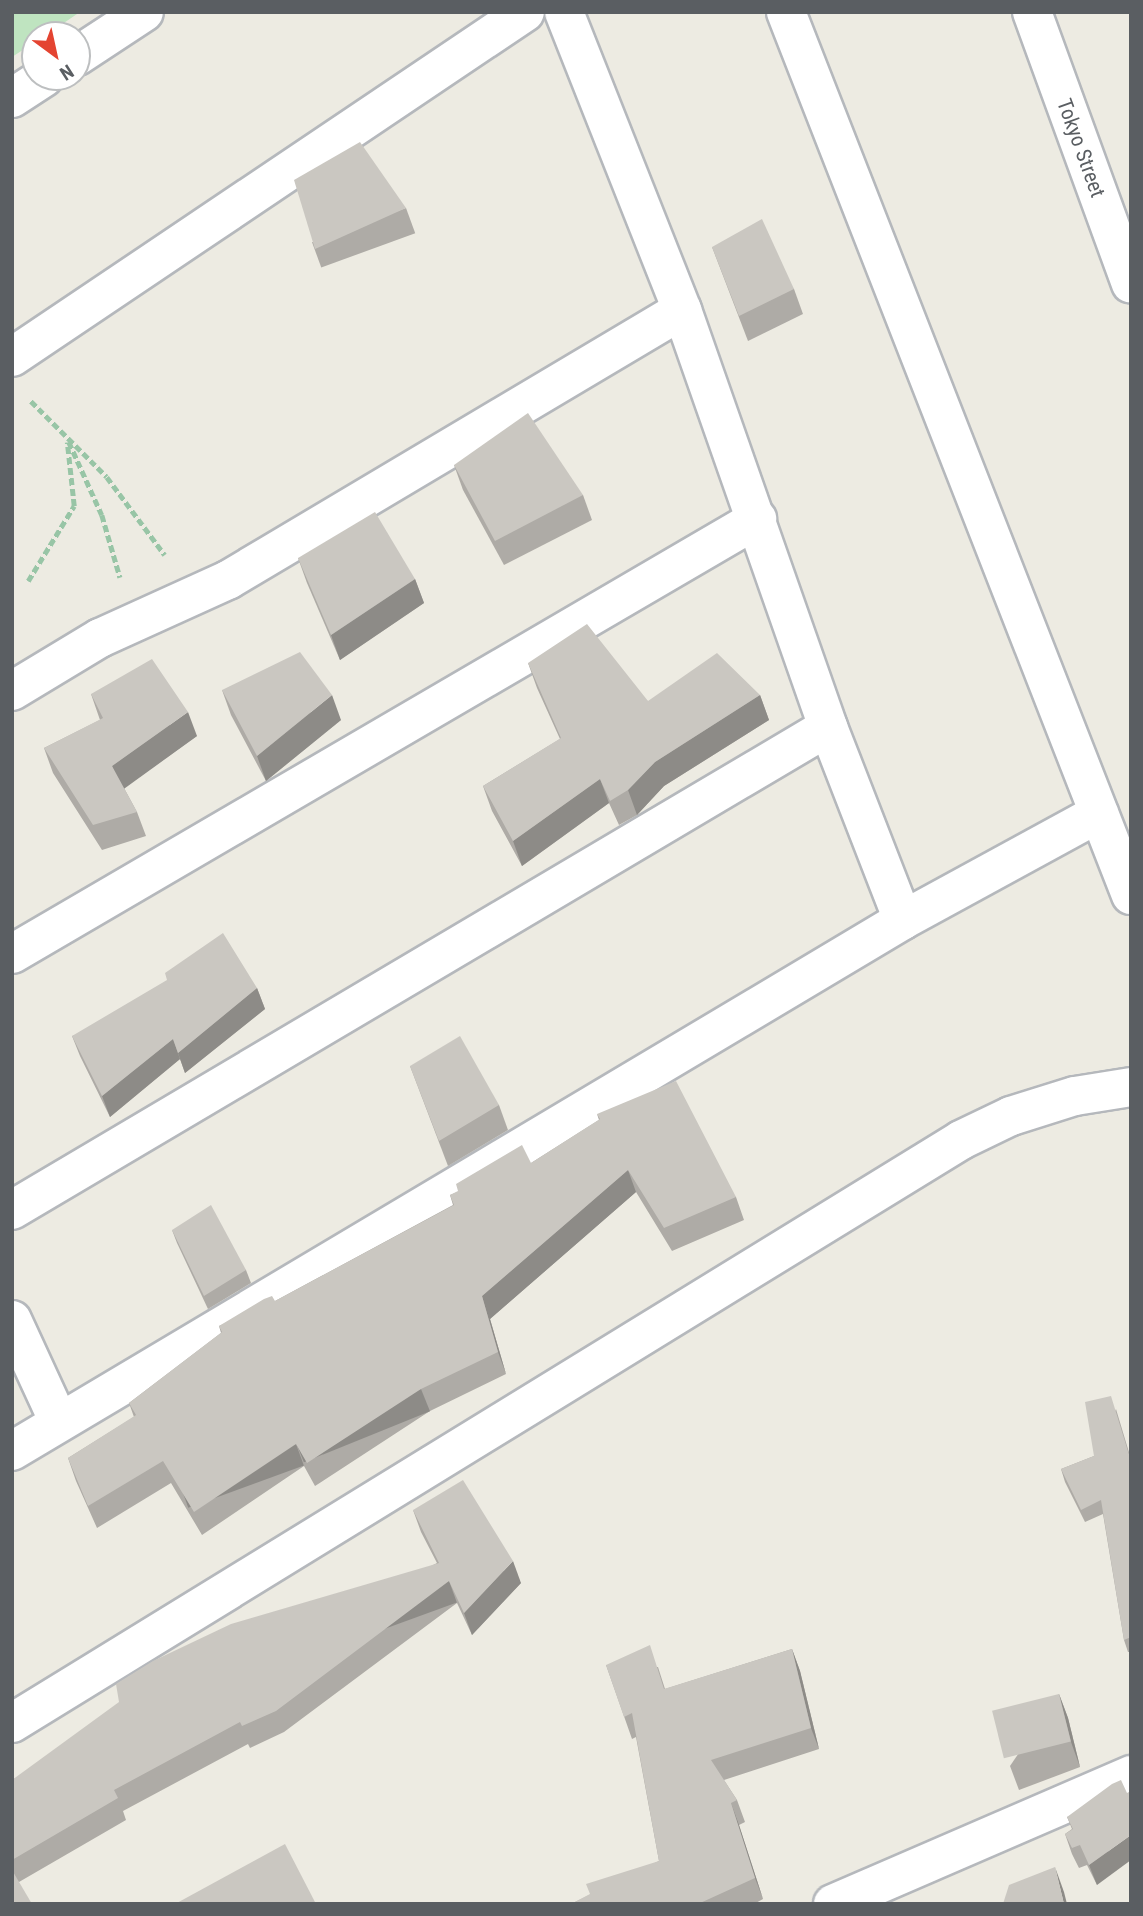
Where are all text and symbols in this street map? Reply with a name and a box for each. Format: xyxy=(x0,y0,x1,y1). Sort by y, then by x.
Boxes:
north arrow xyxy=(21,21,91,91)
text: N xyxy=(55,60,78,85)
street label: Tokyo Street xyxy=(1052,95,1110,201)

